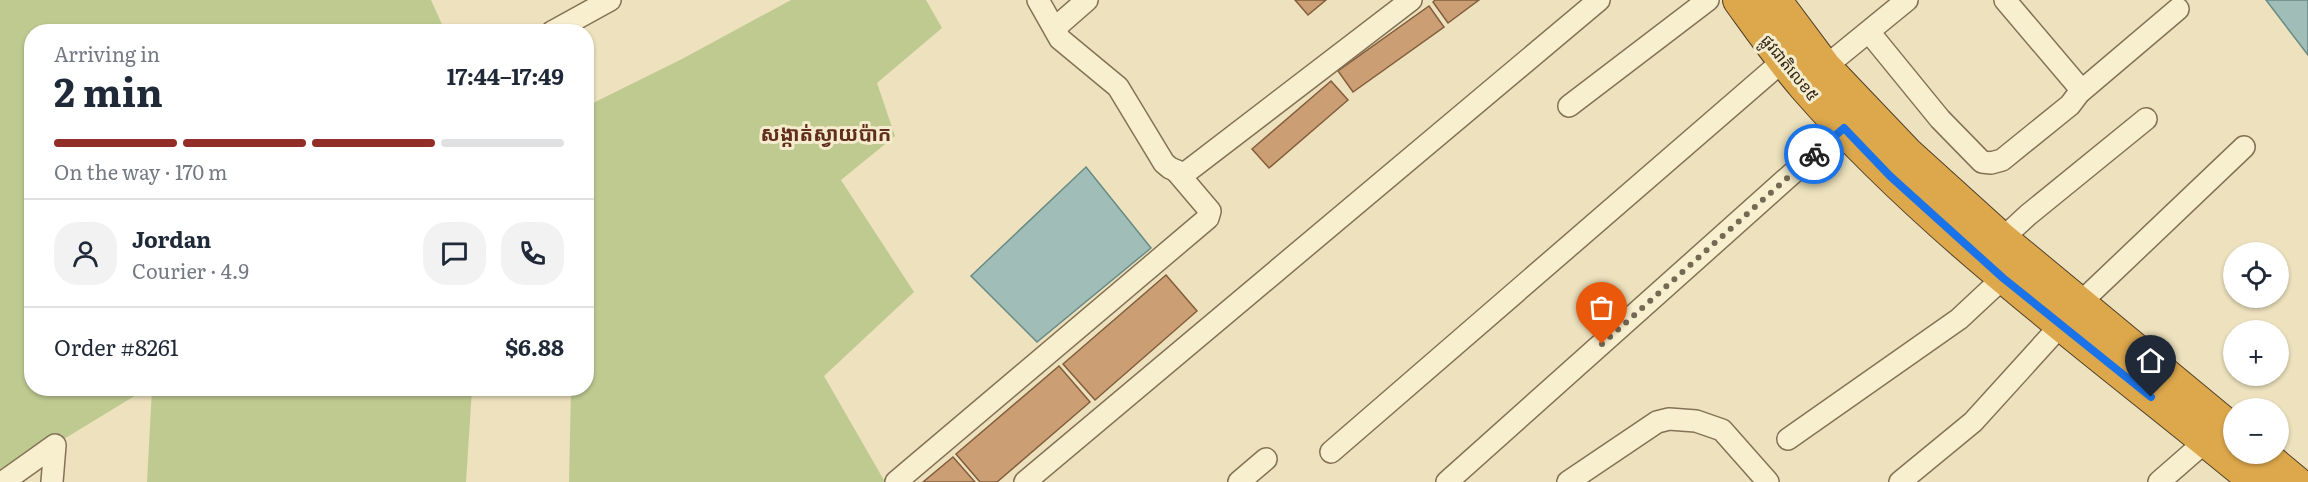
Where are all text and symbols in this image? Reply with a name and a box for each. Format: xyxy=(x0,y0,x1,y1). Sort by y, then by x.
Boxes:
street label: ផ្លូវជាតិលេខ៥ xyxy=(1754,28,1826,108)
text: Arriving in xyxy=(54,38,160,68)
text: 17:44–17:49 xyxy=(447,59,564,92)
text: 2 min xyxy=(54,61,163,119)
district label: សង្កាត់ស្វាយប៉ាក xyxy=(761,117,891,147)
courier xyxy=(1784,124,1844,184)
icon: bike xyxy=(1798,138,1831,171)
text: On the way · 170 m xyxy=(54,156,228,186)
button: person xyxy=(54,222,117,285)
text: Jordan xyxy=(132,222,211,255)
button: chat xyxy=(423,222,486,285)
button: phone xyxy=(501,222,564,285)
map controls xyxy=(2223,242,2289,464)
button: locate xyxy=(2223,242,2289,308)
text: Courier · 4.9 xyxy=(132,255,249,285)
pin xyxy=(1576,282,1627,344)
icon: bag xyxy=(1585,291,1618,324)
button: + xyxy=(2223,320,2289,386)
text: Order #8261 xyxy=(54,330,179,363)
text: $6.88 xyxy=(505,330,564,363)
pin xyxy=(2125,335,2176,397)
icon: home xyxy=(2134,344,2167,377)
button: − xyxy=(2223,398,2289,464)

